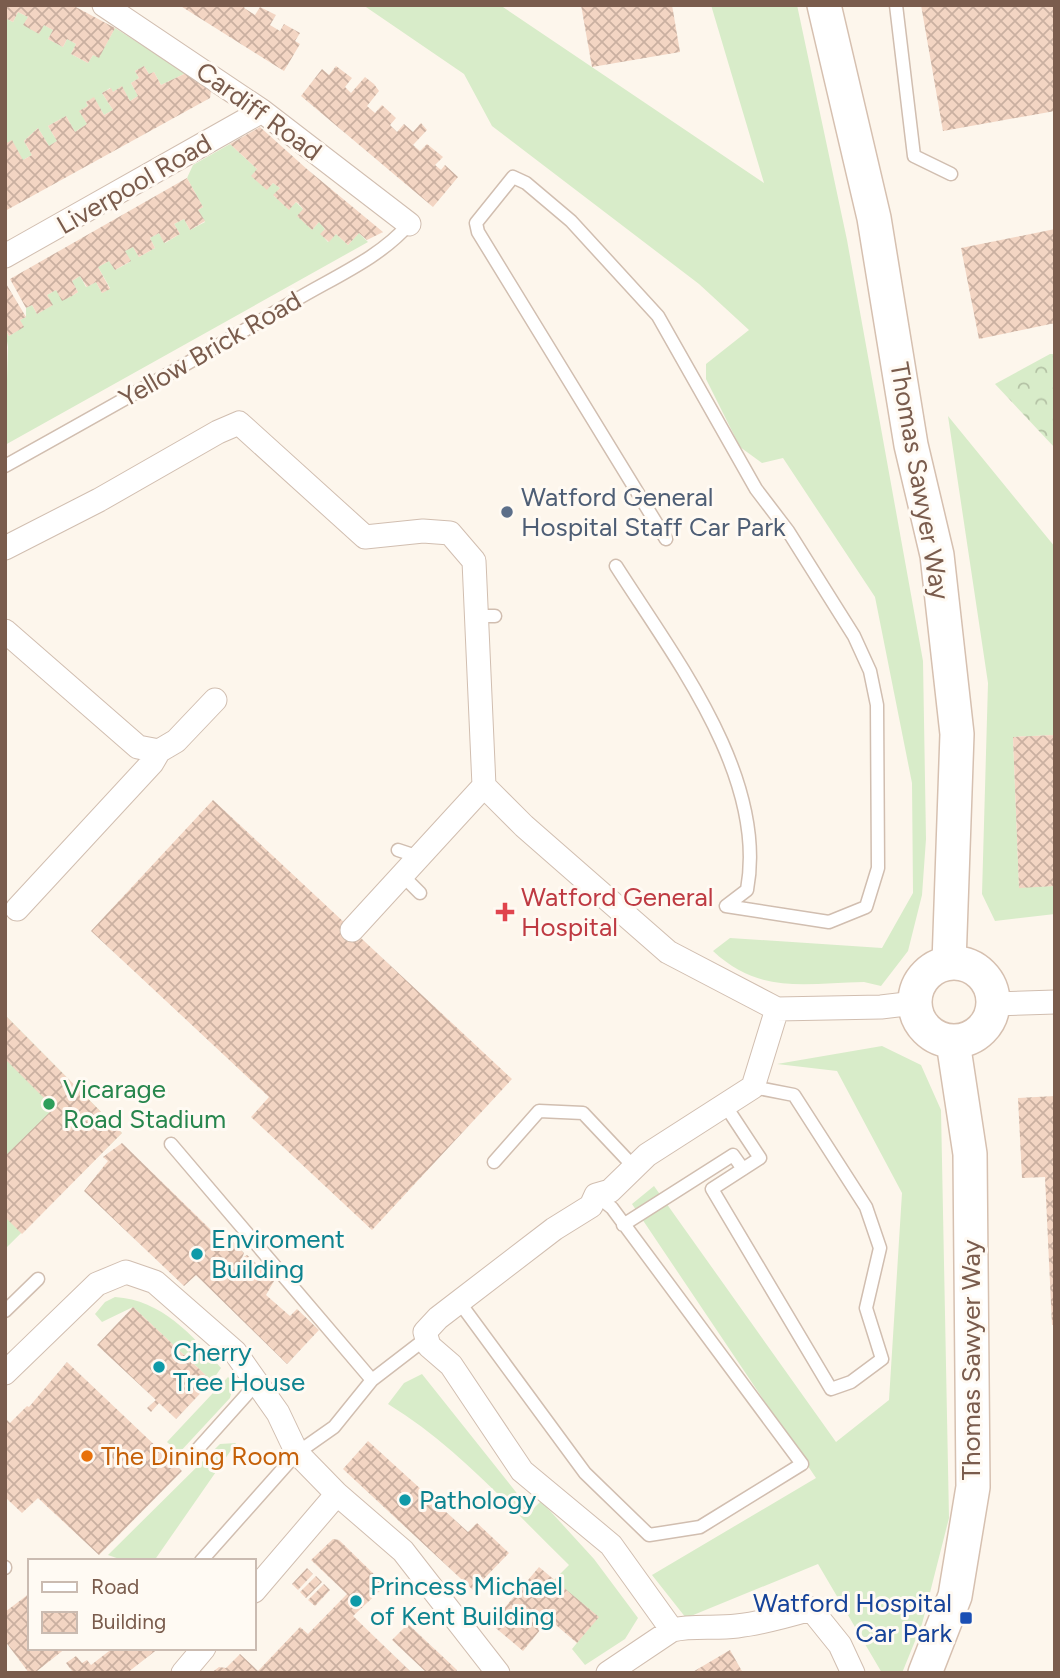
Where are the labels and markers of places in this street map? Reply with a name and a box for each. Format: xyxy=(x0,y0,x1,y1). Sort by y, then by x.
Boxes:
place label: Watford General Hospital Staff Car Park xyxy=(521,481,786,543)
marker: Watford General Hospital Staff Car Park xyxy=(499,504,515,520)
place label: Watford General Hospital xyxy=(521,881,713,943)
marker: Watford General Hospital xyxy=(495,902,515,922)
place label: Vicarage Road Stadium xyxy=(63,1073,226,1135)
marker: Vicarage Road Stadium xyxy=(41,1096,57,1112)
place label: Enviroment Building xyxy=(211,1223,345,1285)
marker: Enviroment Building xyxy=(189,1246,205,1262)
place label: Cherry Tree House xyxy=(173,1336,305,1398)
marker: Cherry Tree House xyxy=(151,1359,167,1375)
place label: The Dining Room xyxy=(101,1440,300,1472)
marker: The Dining Room xyxy=(79,1448,95,1464)
place label: Pathology xyxy=(419,1484,537,1516)
marker: Pathology xyxy=(397,1492,413,1508)
place label: Princess Michael of Kent Building xyxy=(370,1570,563,1632)
place label: Watford Hospital Car Park xyxy=(753,1587,952,1649)
marker: Princess Michael of Kent Building xyxy=(348,1593,364,1609)
marker: Watford Hospital Car Park xyxy=(958,1610,974,1626)

